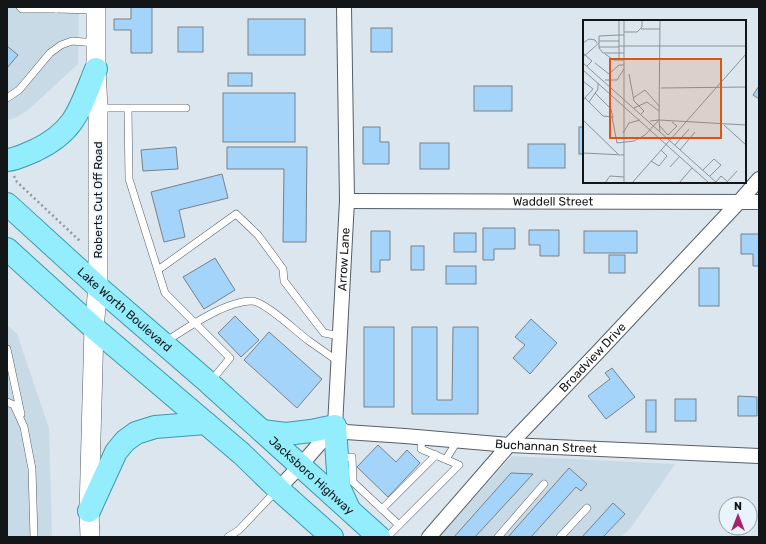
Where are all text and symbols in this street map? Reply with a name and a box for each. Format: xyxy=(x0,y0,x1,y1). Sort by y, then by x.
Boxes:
inset map xyxy=(583,20,746,183)
street label: Roberts Cut Off Road xyxy=(91,141,105,259)
street label: Waddell Street xyxy=(513,194,594,209)
street label: Arrow Lane xyxy=(335,227,353,291)
street label: Lake Worth Boulevard xyxy=(74,265,175,355)
street label: Broadview Drive xyxy=(556,320,629,395)
street label: Jacksboro Highway xyxy=(266,434,357,518)
street label: Buchannan Street xyxy=(494,437,597,456)
north arrow xyxy=(718,496,758,536)
text: N xyxy=(734,500,742,513)

